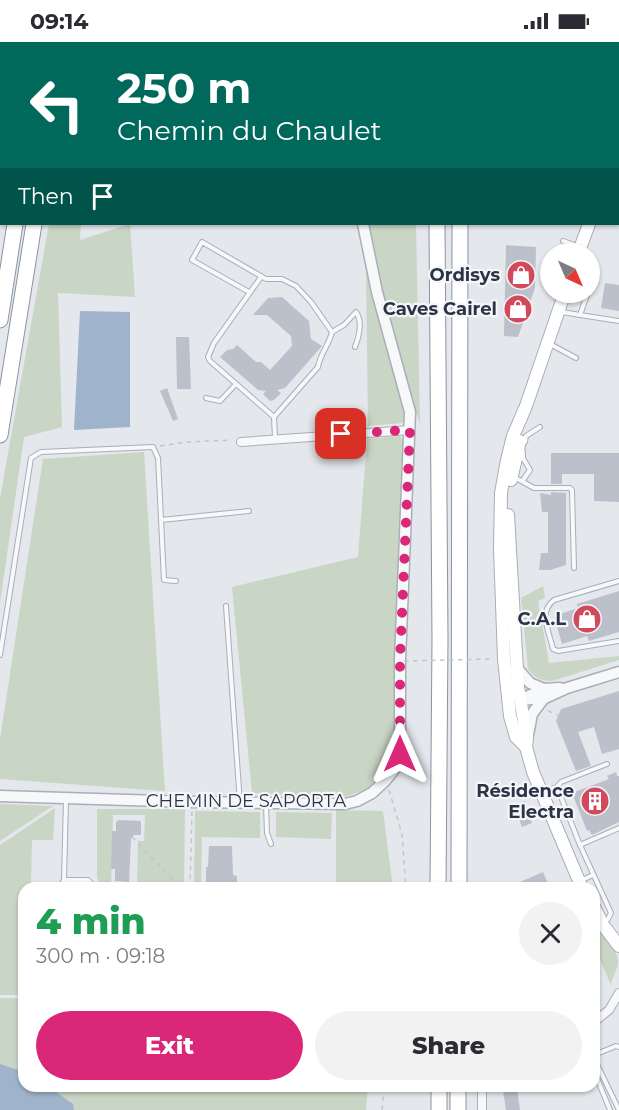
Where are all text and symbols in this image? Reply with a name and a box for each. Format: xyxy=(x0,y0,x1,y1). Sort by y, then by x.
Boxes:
text: 09:14 xyxy=(30,8,89,35)
text: 250 m xyxy=(117,62,251,114)
icon: left xyxy=(18,66,96,144)
text: Chemin du Chaulet xyxy=(117,114,381,147)
icon: arrive xyxy=(86,180,119,213)
text: Then xyxy=(18,183,74,210)
north arrow xyxy=(540,243,600,303)
map controls xyxy=(540,243,600,303)
shop icon: Ordisys xyxy=(505,259,537,291)
place label: Ordisys xyxy=(430,264,500,286)
shop icon: Caves Cairel xyxy=(502,293,534,325)
place label: Caves Cairel xyxy=(383,298,497,320)
pin xyxy=(315,408,366,459)
icon: arrive xyxy=(324,417,357,450)
shop icon: C.A.L xyxy=(571,603,603,635)
place label: C.A.L xyxy=(518,608,566,630)
position arrow xyxy=(368,722,432,786)
place label: Résidence Electra xyxy=(476,780,574,823)
building icon: Résidence Electra xyxy=(579,785,611,817)
street label: CHEMIN DE SAPORTA xyxy=(146,790,346,812)
text: 4 min xyxy=(36,899,146,943)
button: close xyxy=(519,902,582,965)
text: 300 m · 09:18 xyxy=(36,944,165,968)
button: Exit xyxy=(36,1011,303,1080)
button: Share xyxy=(315,1011,582,1080)

